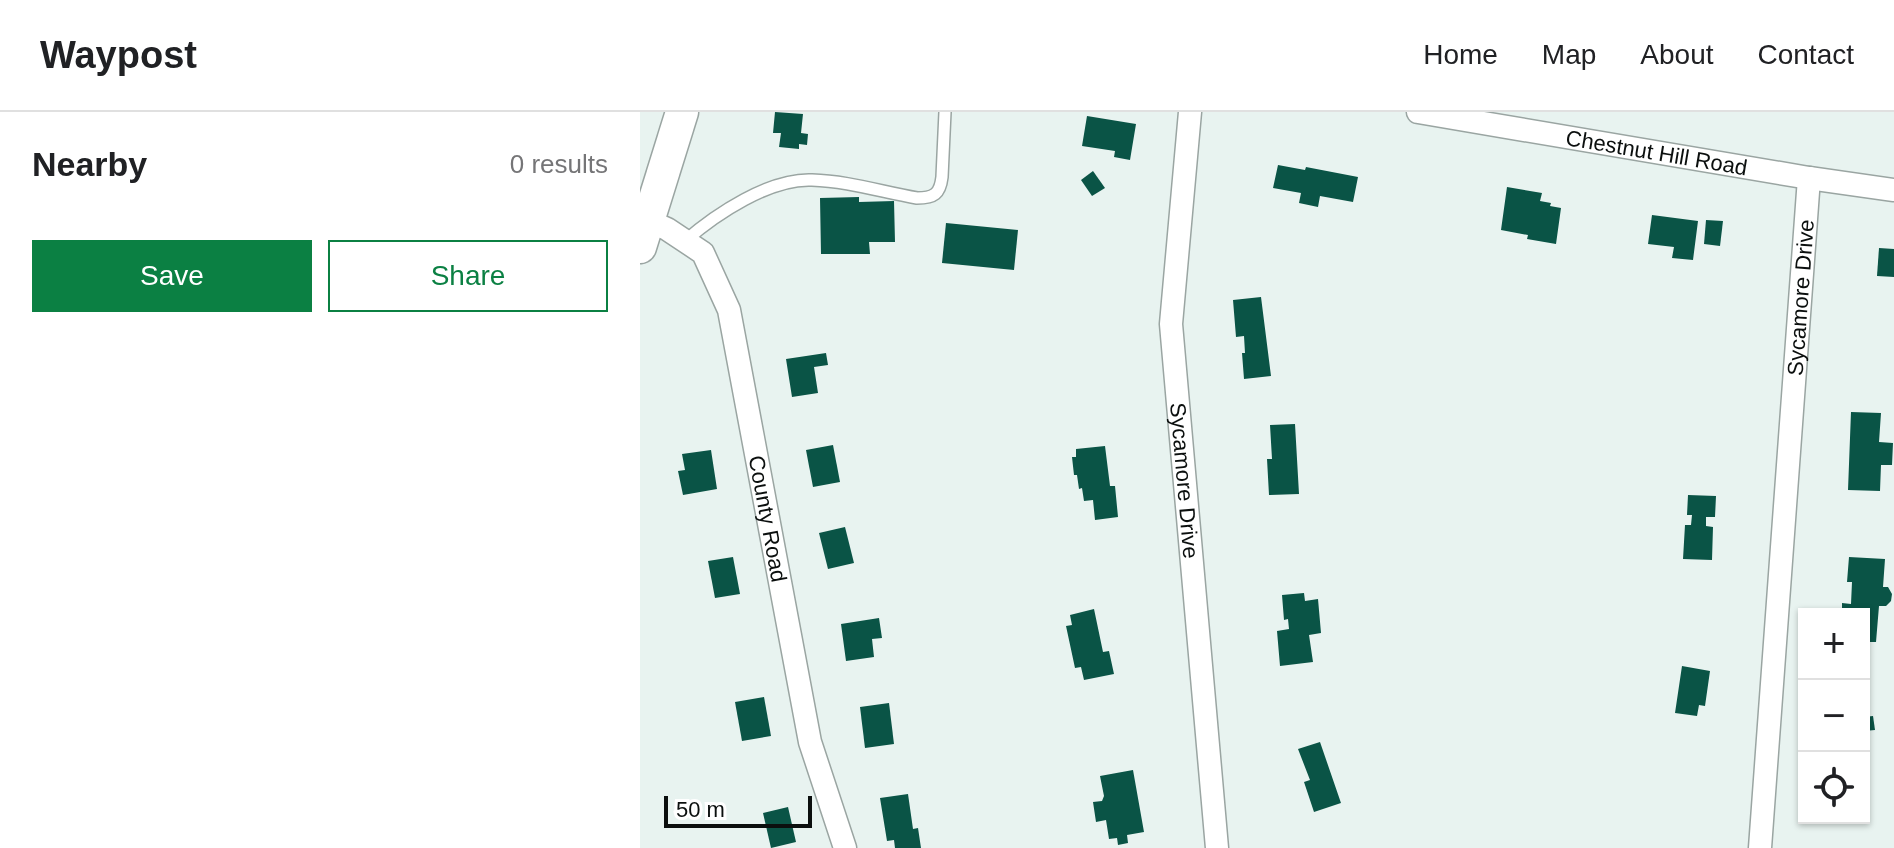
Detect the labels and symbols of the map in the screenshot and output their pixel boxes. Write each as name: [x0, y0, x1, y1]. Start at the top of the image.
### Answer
street label: Chestnut Hill Road: [1564, 125, 1749, 180]
street label: Sycamore Drive: [1782, 218, 1818, 376]
street label: Sycamore Drive: [1165, 401, 1204, 560]
street label: County Road: [744, 453, 792, 584]
scale bar: [664, 792, 812, 828]

